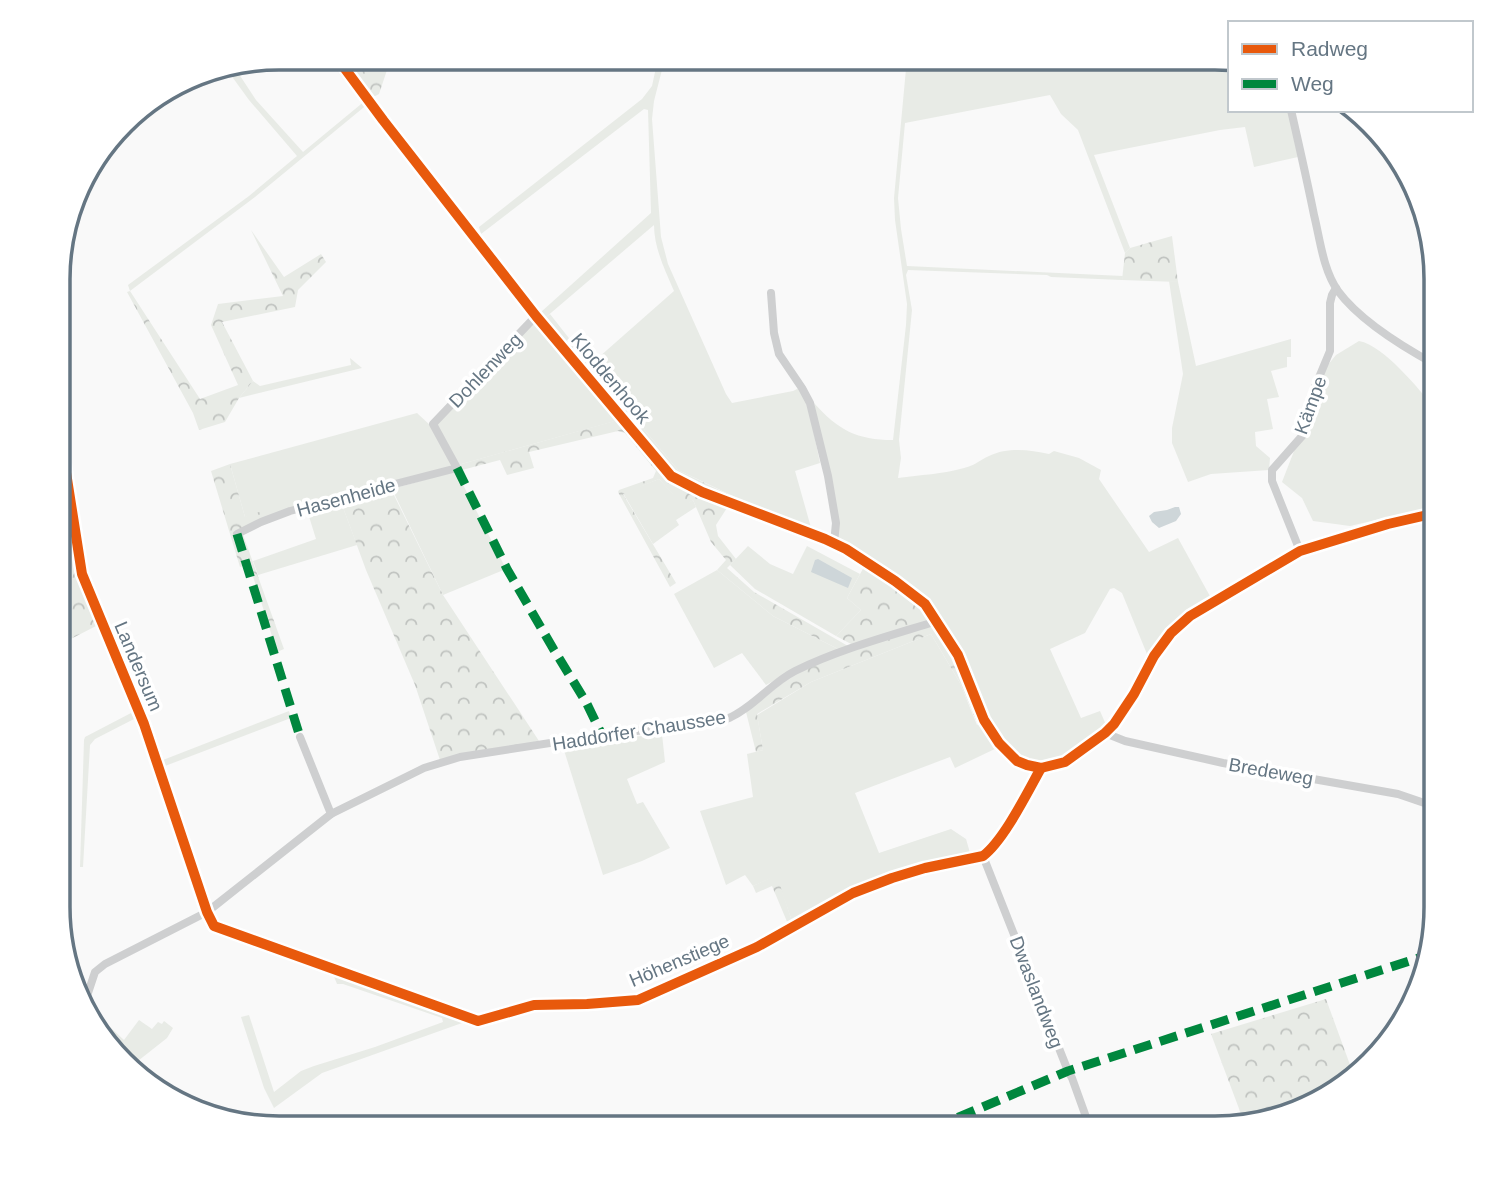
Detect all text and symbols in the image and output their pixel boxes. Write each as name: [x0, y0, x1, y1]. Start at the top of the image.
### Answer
legend: [1228, 21, 1473, 112]
text: Radweg: [1291, 37, 1368, 60]
text: Weg: [1291, 72, 1334, 95]
street label: Dohlenweg: [445, 329, 526, 412]
street label: Kloddenhook: [567, 329, 655, 428]
street label: Kämpe: [1290, 373, 1331, 437]
street label: Hasenheide: [294, 474, 398, 521]
street label: Landersum: [110, 618, 167, 714]
street label: Haddorfer Chaussee: [551, 706, 727, 755]
street label: Bredeweg: [1227, 754, 1315, 789]
street label: Höhenstiege: [626, 930, 732, 991]
street label: Dwaslandweg: [1006, 933, 1068, 1051]

